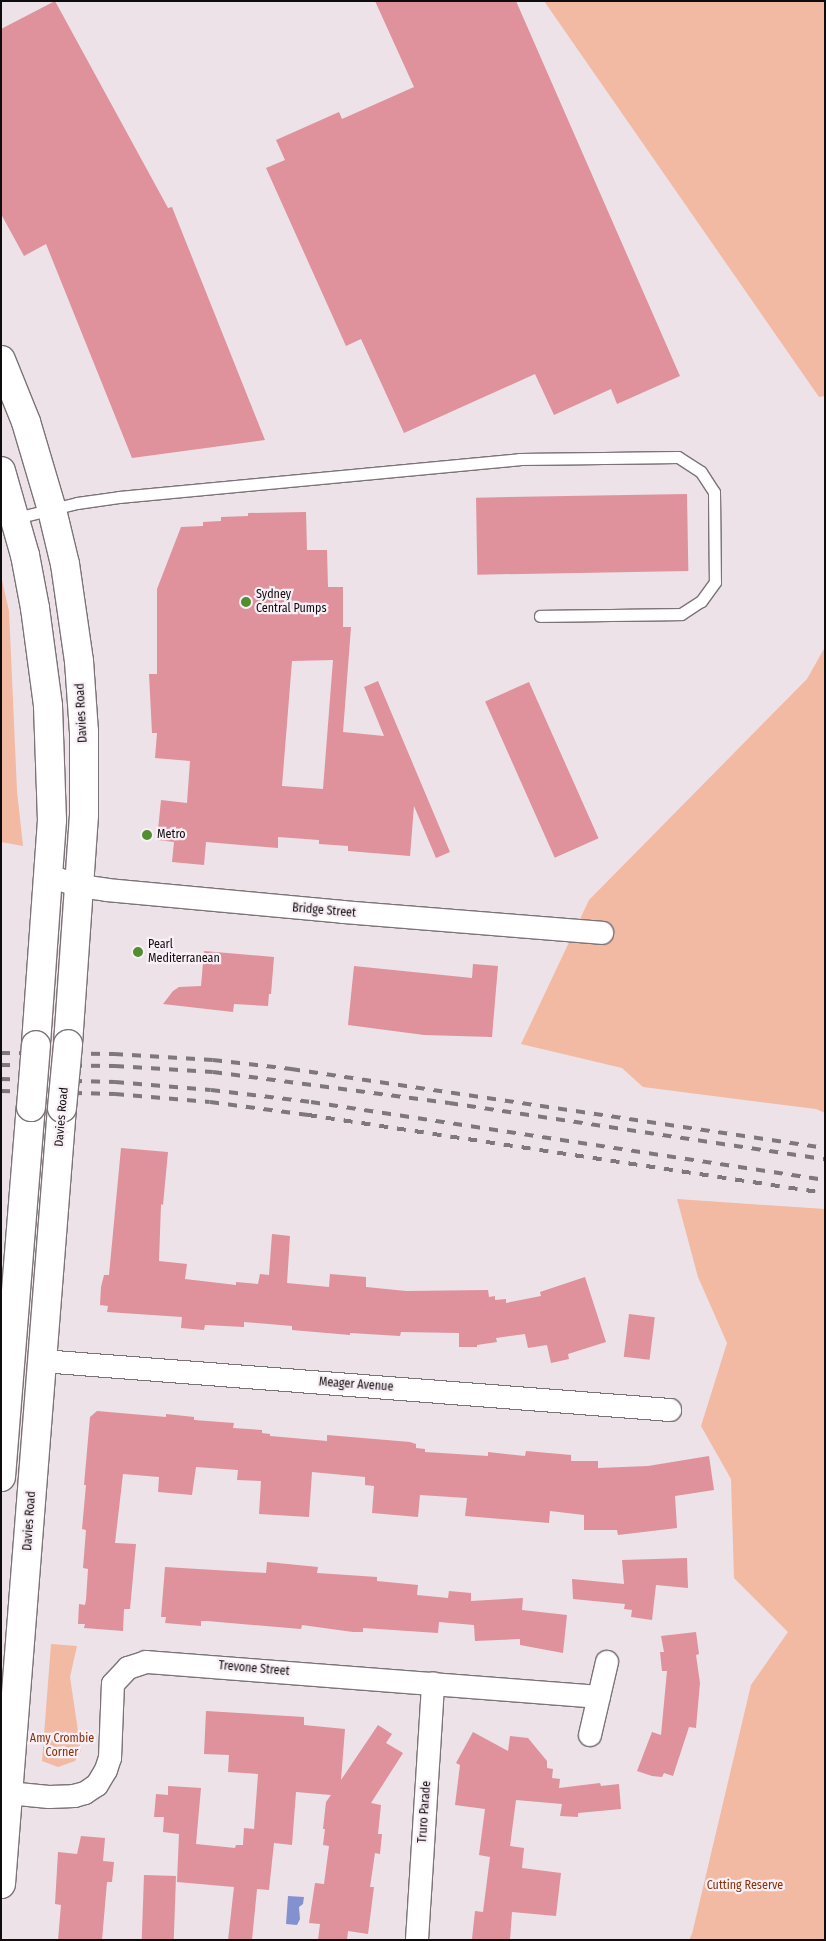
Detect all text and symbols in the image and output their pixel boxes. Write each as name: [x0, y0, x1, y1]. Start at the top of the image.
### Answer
place label: Sydney Central Pumps: [256, 588, 327, 616]
marker: Sydney Central Pumps: [240, 596, 252, 608]
street label: Davies Road: [73, 683, 91, 743]
place label: Metro: [157, 828, 186, 842]
marker: Metro: [141, 829, 153, 841]
street label: Bridge Street: [292, 901, 356, 921]
place label: Pearl Mediterranean: [148, 938, 220, 966]
marker: Pearl Mediterranean: [132, 946, 144, 958]
street label: Davies Road: [52, 1087, 72, 1147]
street label: Meager Avenue: [318, 1375, 394, 1395]
street label: Davies Road: [21, 1491, 39, 1551]
street label: Trevone Street: [218, 1659, 290, 1679]
park label: Amy Crombie Corner: [30, 1732, 94, 1760]
street label: Truro Parade: [416, 1780, 434, 1844]
park label: Cutting Reserve: [707, 1879, 783, 1893]

